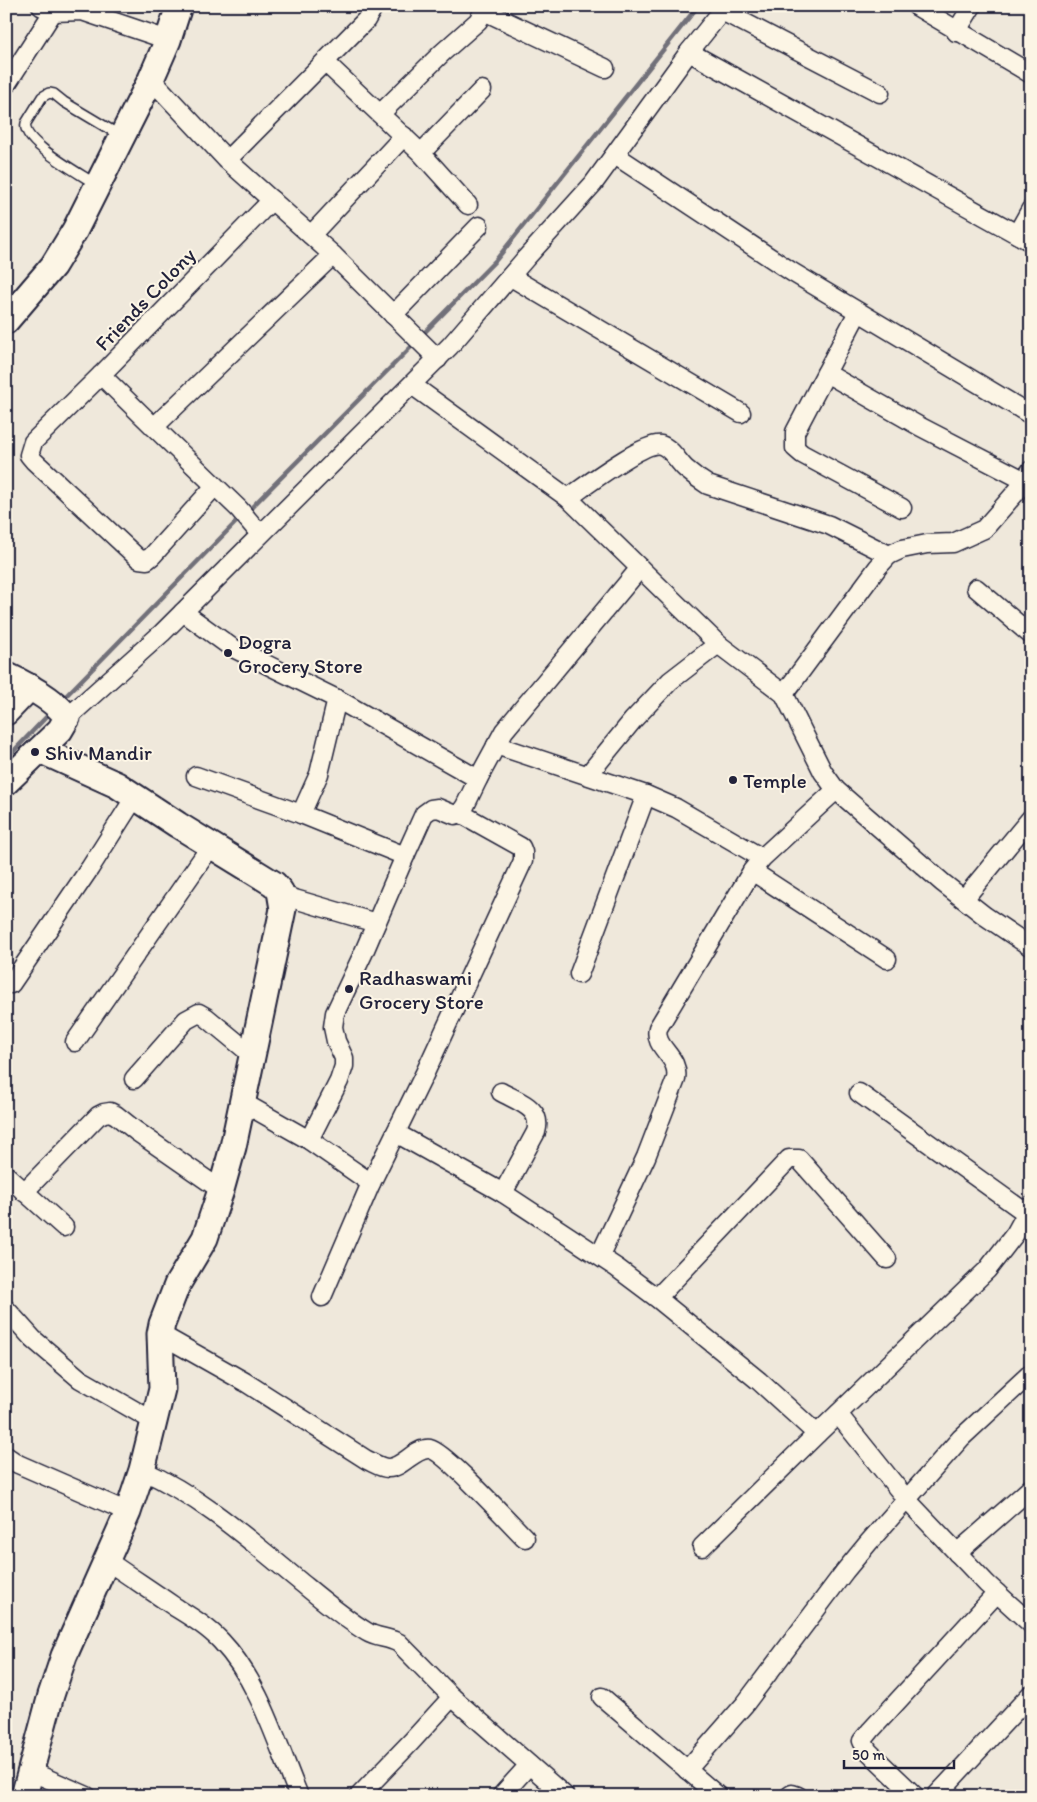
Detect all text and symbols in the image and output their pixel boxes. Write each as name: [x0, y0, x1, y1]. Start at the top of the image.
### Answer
street label: Friends Colony: [90, 242, 200, 356]
place label: Dogra Grocery Store: [238, 629, 363, 678]
marker: Dogra Grocery Store: [222, 647, 234, 659]
place label: Shiv Mandir: [45, 740, 152, 765]
marker: Shiv Mandir: [29, 746, 41, 758]
place label: Temple: [743, 768, 807, 793]
marker: Temple: [727, 774, 739, 786]
place label: Radhaswami Grocery Store: [359, 965, 484, 1014]
marker: Radhaswami Grocery Store: [343, 983, 355, 995]
scale bar: [844, 1737, 954, 1769]
text: 50 m: [852, 1746, 885, 1764]

